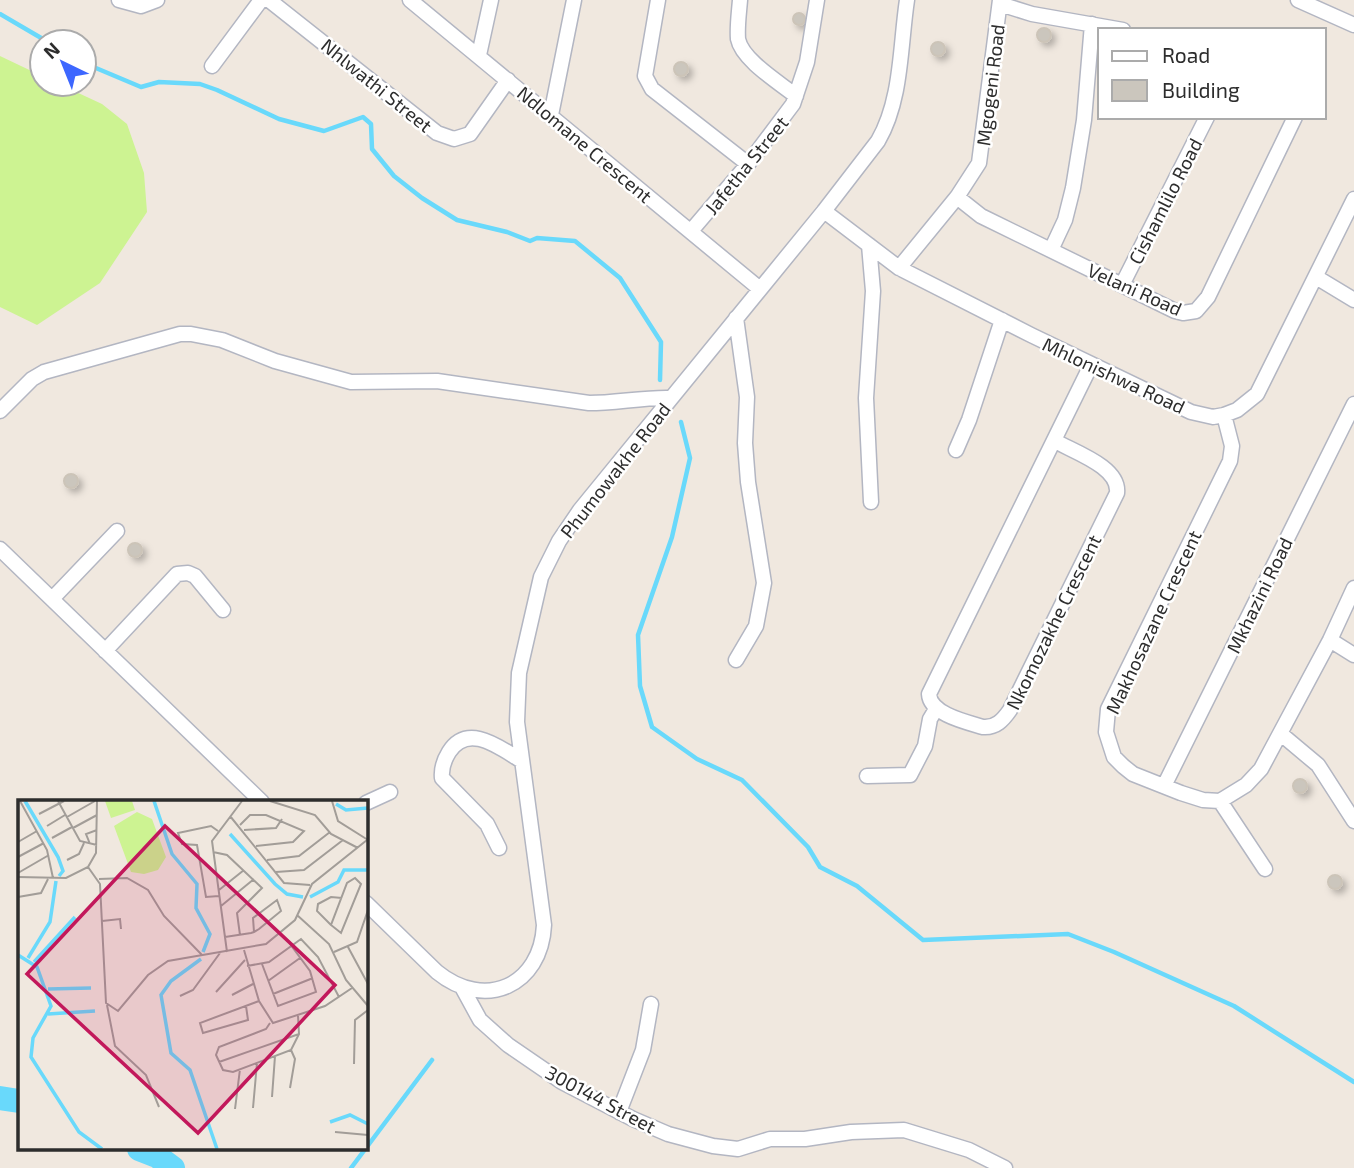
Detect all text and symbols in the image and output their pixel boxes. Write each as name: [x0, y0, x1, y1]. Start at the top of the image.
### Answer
street label: Mgogeni Road: [971, 23, 1009, 147]
north arrow: [28, 28, 98, 98]
legend: [1098, 28, 1326, 119]
street label: Nhlwathi Street: [317, 33, 437, 137]
text: N: [38, 37, 64, 63]
text: Road: [1162, 42, 1210, 67]
text: Building: [1162, 77, 1240, 102]
street label: Ndlomane Crescent: [513, 81, 657, 207]
street label: Jafetha Street: [699, 111, 793, 219]
street label: Cishamlilo Road: [1123, 134, 1207, 268]
street label: Velani Road: [1084, 258, 1186, 320]
street label: Mhlonishwa Road: [1039, 332, 1189, 418]
street label: Phumowakhe Road: [555, 398, 675, 542]
street label: Makhosazane Crescent: [1100, 527, 1206, 717]
street label: Nkomozakhe Crescent: [1001, 531, 1105, 713]
street label: Mkhazini Road: [1221, 533, 1297, 657]
inset map: [18, 800, 368, 1150]
street label: 300144 Street: [542, 1060, 660, 1138]

